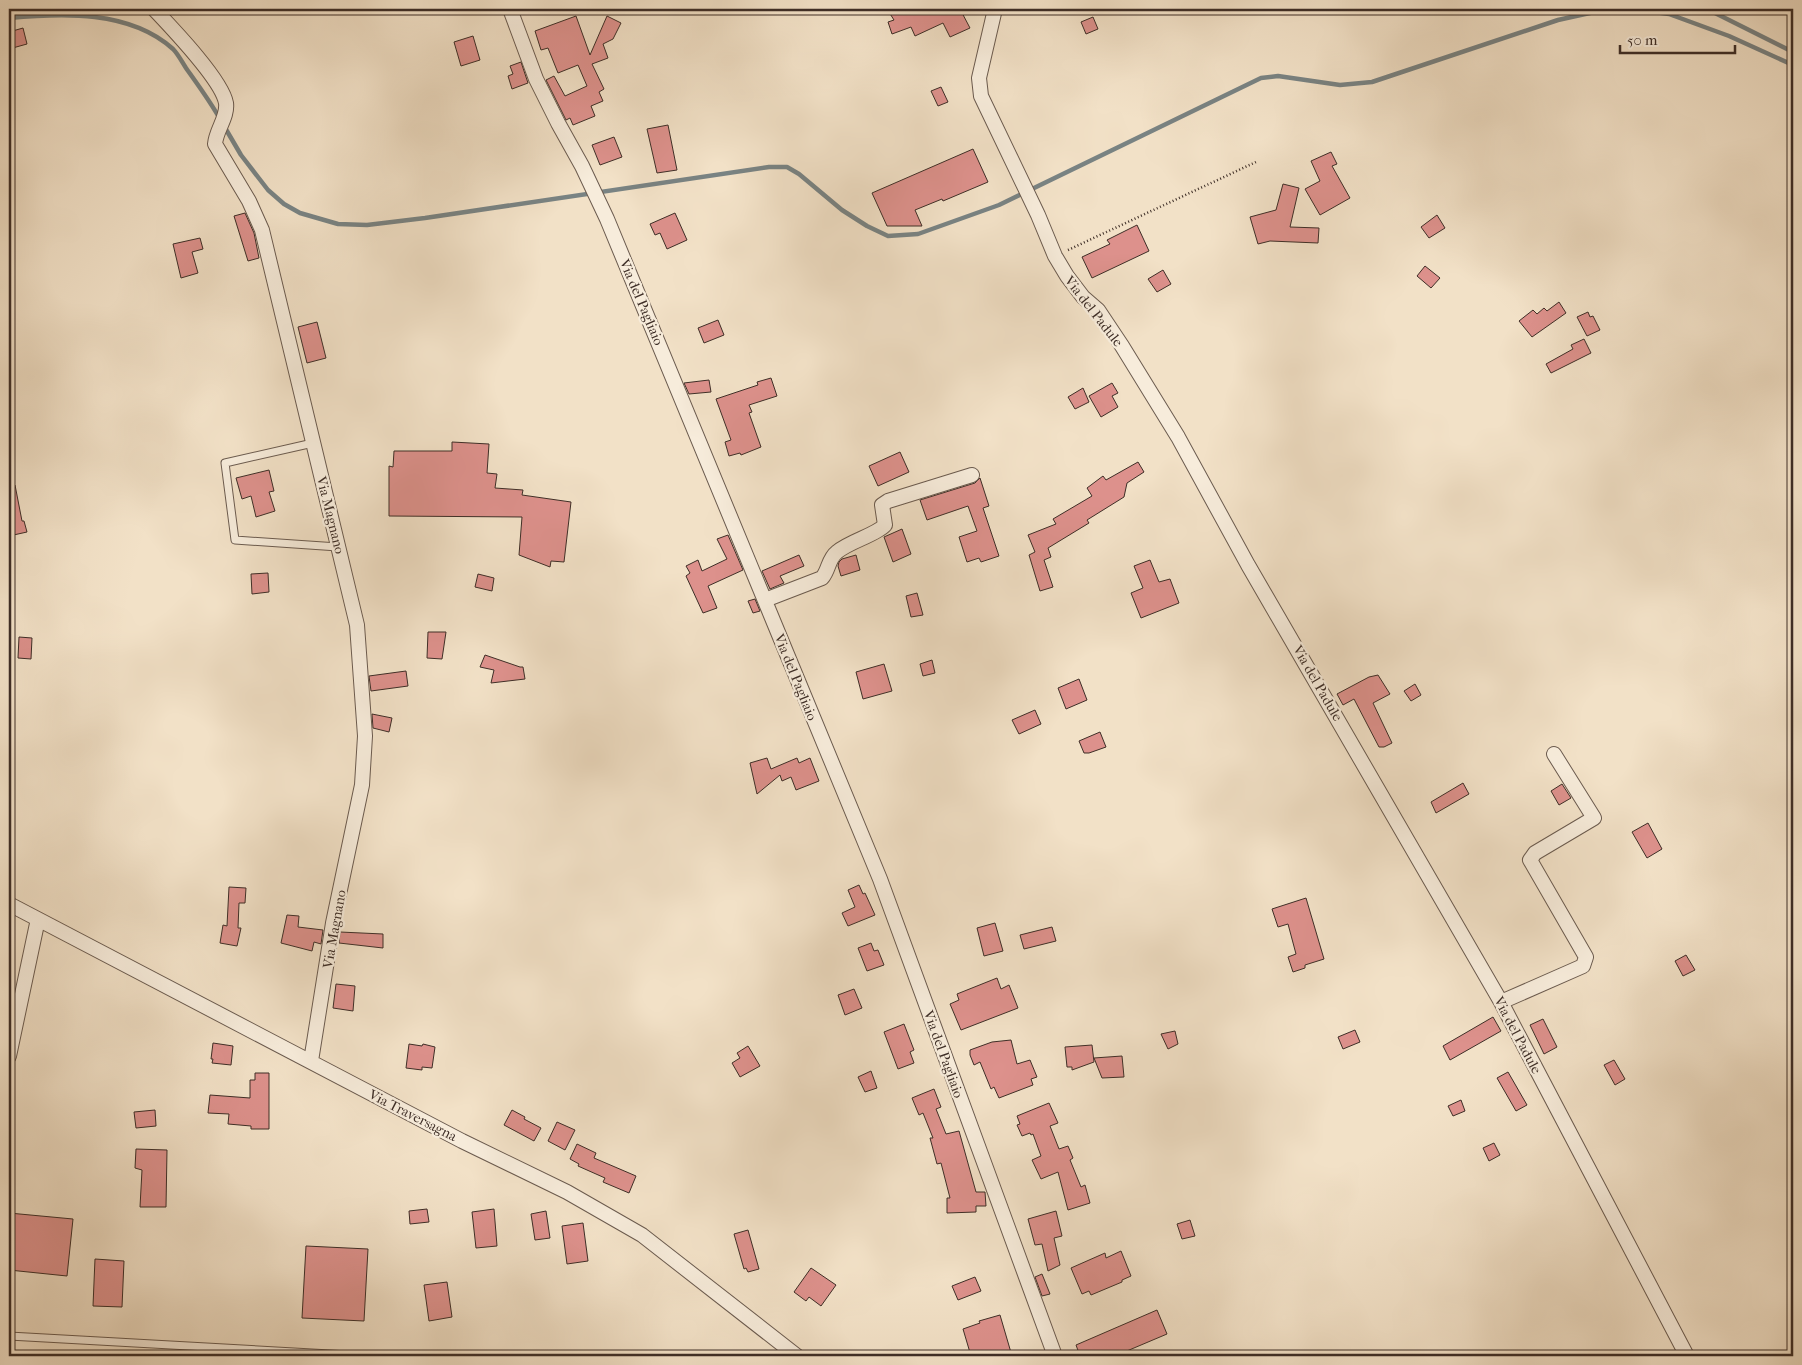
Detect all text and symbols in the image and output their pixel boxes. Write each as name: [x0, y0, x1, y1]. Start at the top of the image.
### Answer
scale bar: [1620, 22, 1734, 54]
text: 50 m: [1627, 31, 1658, 49]
street label: Via del Pagliaio: [615, 256, 667, 348]
street label: Via del Padule: [1060, 272, 1127, 350]
street label: Via Magnano: [312, 474, 348, 556]
street label: Via del Pagliaio: [770, 630, 821, 723]
street label: Via del Padule: [1288, 641, 1346, 724]
street label: Via Magnano: [319, 889, 350, 971]
street label: Via del Padule: [1490, 993, 1545, 1077]
street label: Via del Pagliaio: [919, 1007, 967, 1100]
street label: Via Traversagna: [365, 1085, 460, 1145]

